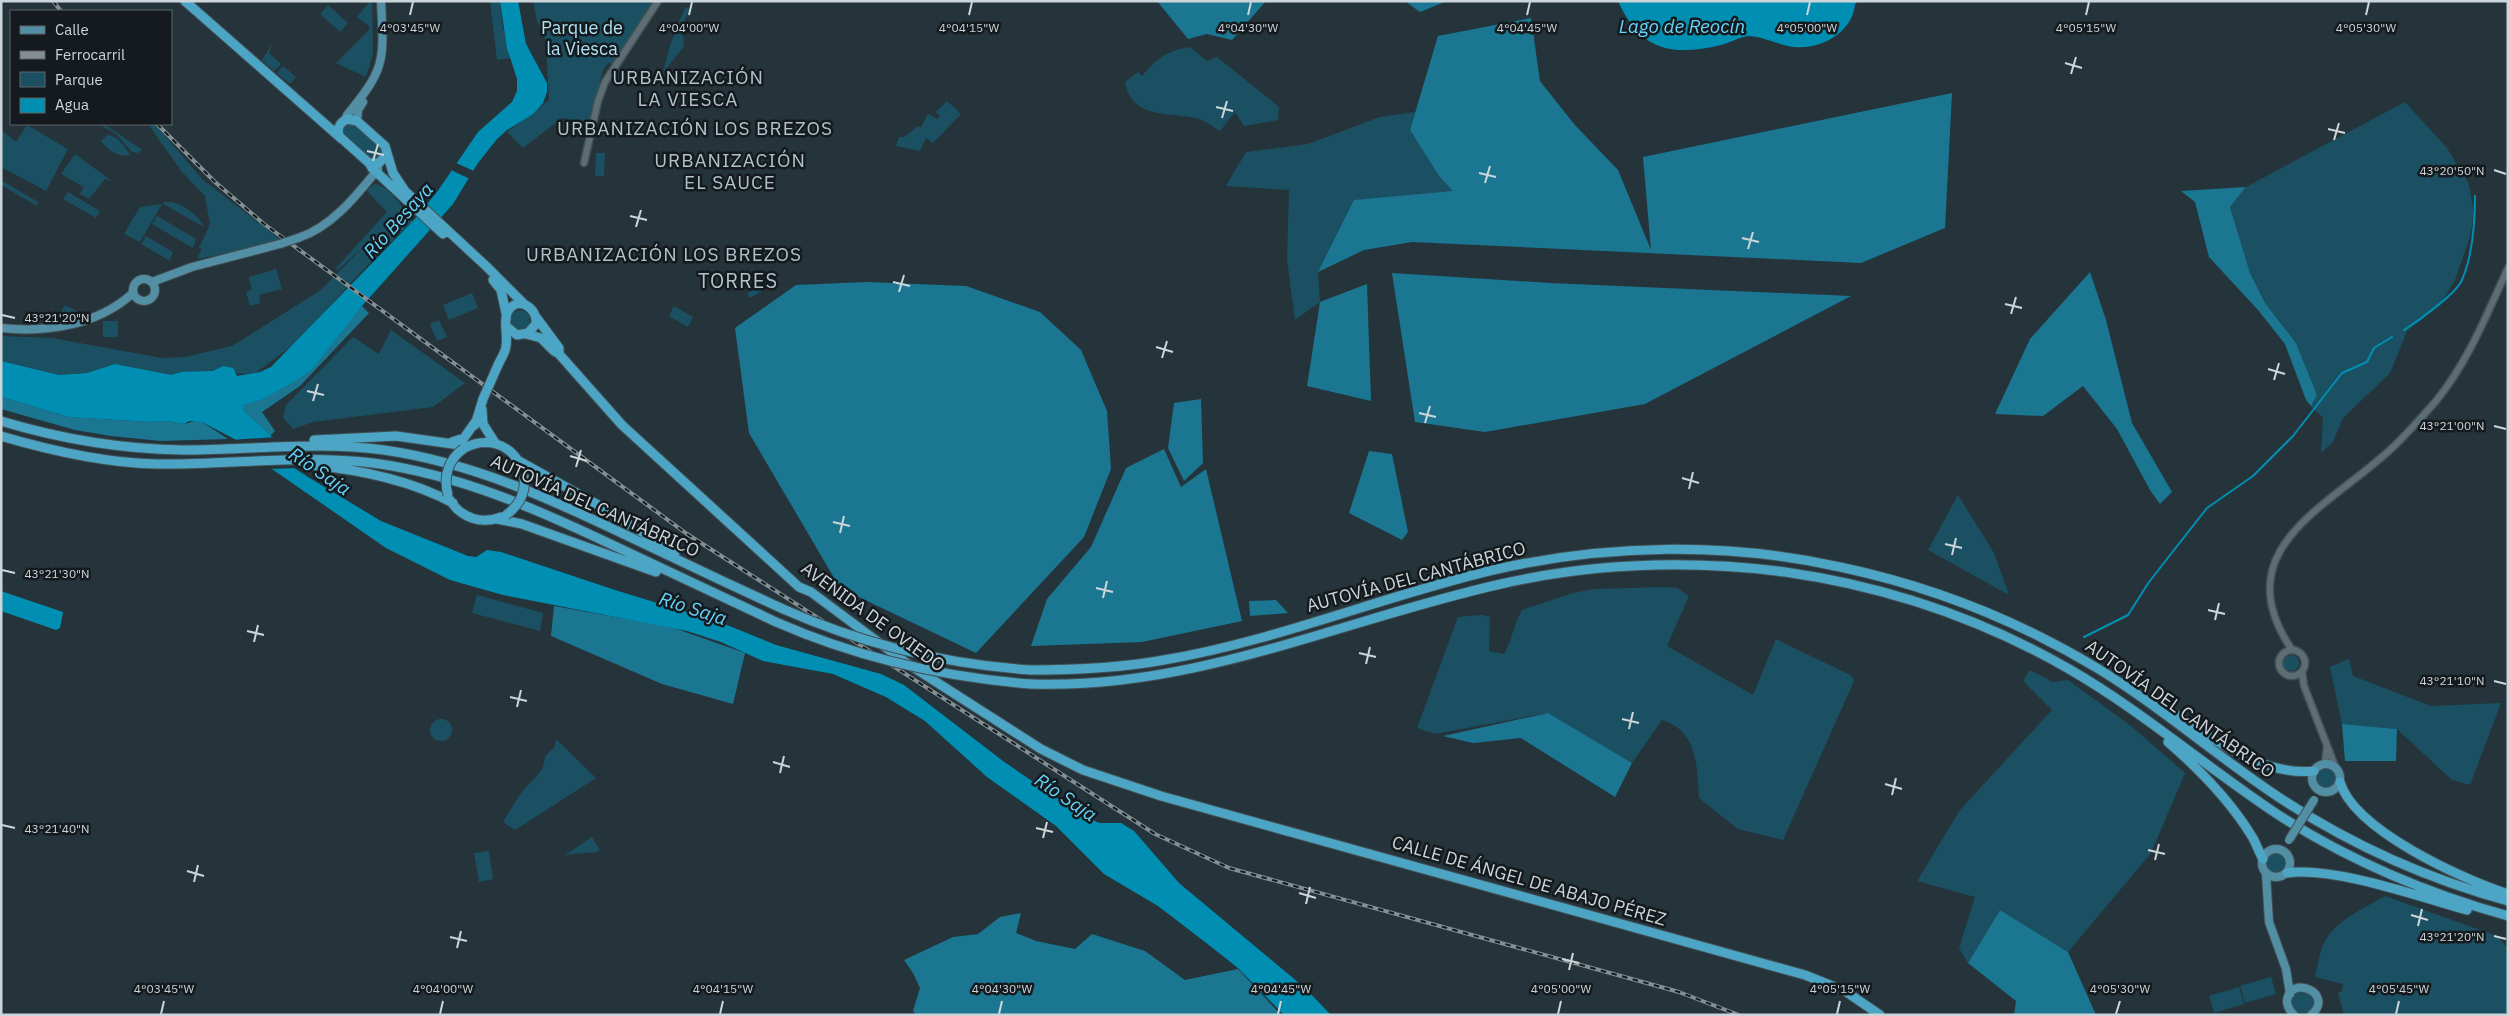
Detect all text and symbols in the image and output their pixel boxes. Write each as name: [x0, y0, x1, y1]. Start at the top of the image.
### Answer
legend: [10, 10, 172, 125]
water label: Lago de Reocín: [1619, 14, 1745, 38]
park label: Parque de la Viesca: [541, 16, 623, 60]
text: Calle: [55, 20, 89, 39]
text: 4°03'45"W: [380, 20, 441, 35]
text: 4°04'00"W: [659, 20, 720, 35]
text: 4°04'15"W: [939, 20, 1000, 35]
text: 4°04'30"W: [1218, 20, 1279, 35]
text: 4°04'45"W: [1497, 20, 1558, 35]
text: 4°05'00"W: [1777, 20, 1838, 35]
text: 4°05'15"W: [2056, 20, 2117, 35]
text: 4°05'30"W: [2336, 20, 2397, 35]
text: Ferrocarril: [55, 45, 125, 64]
district label: URBANIZACIÓN LA VIESCA: [612, 65, 764, 111]
text: Parque: [55, 70, 103, 89]
text: Agua: [55, 95, 89, 114]
district label: URBANIZACIÓN LOS BREZOS: [557, 116, 833, 140]
district label: URBANIZACIÓN EL SAUCE: [654, 148, 806, 194]
text: 43°20'50"N: [2419, 163, 2485, 178]
water label: Río Besaya: [358, 177, 438, 263]
district label: URBANIZACIÓN LOS BREZOS: [526, 242, 802, 266]
district label: TORRES: [698, 267, 778, 294]
text: 43°21'20"N: [24, 310, 90, 325]
text: 43°21'00"N: [2419, 418, 2485, 433]
water label: Río Saja: [284, 442, 356, 500]
street label: AUTOVÍA DEL CANTÁBRICO: [487, 449, 703, 562]
street label: AUTOVÍA DEL CANTÁBRICO: [1304, 536, 1528, 617]
street label: AVENIDA DE OVIEDO: [797, 557, 950, 677]
text: 43°21'30"N: [24, 566, 90, 581]
water label: Río Saja: [656, 586, 730, 630]
street label: AUTOVÍA DEL CANTÁBRICO: [2081, 634, 2279, 783]
text: 43°21'10"N: [2419, 673, 2485, 688]
water label: Río Saja: [1030, 768, 1102, 826]
text: 43°21'40"N: [24, 821, 90, 836]
street label: CALLE DE ÁNGEL DE ABAJO PÉREZ: [1389, 830, 1669, 931]
text: 43°21'20"N: [2419, 929, 2485, 944]
text: 4°03'45"W: [134, 981, 195, 996]
text: 4°04'00"W: [413, 981, 474, 996]
text: 4°04'15"W: [693, 981, 754, 996]
text: 4°04'30"W: [972, 981, 1033, 996]
text: 4°04'45"W: [1251, 981, 1312, 996]
text: 4°05'00"W: [1531, 981, 1592, 996]
text: 4°05'15"W: [1810, 981, 1871, 996]
text: 4°05'30"W: [2090, 981, 2151, 996]
text: 4°05'45"W: [2369, 981, 2430, 996]

